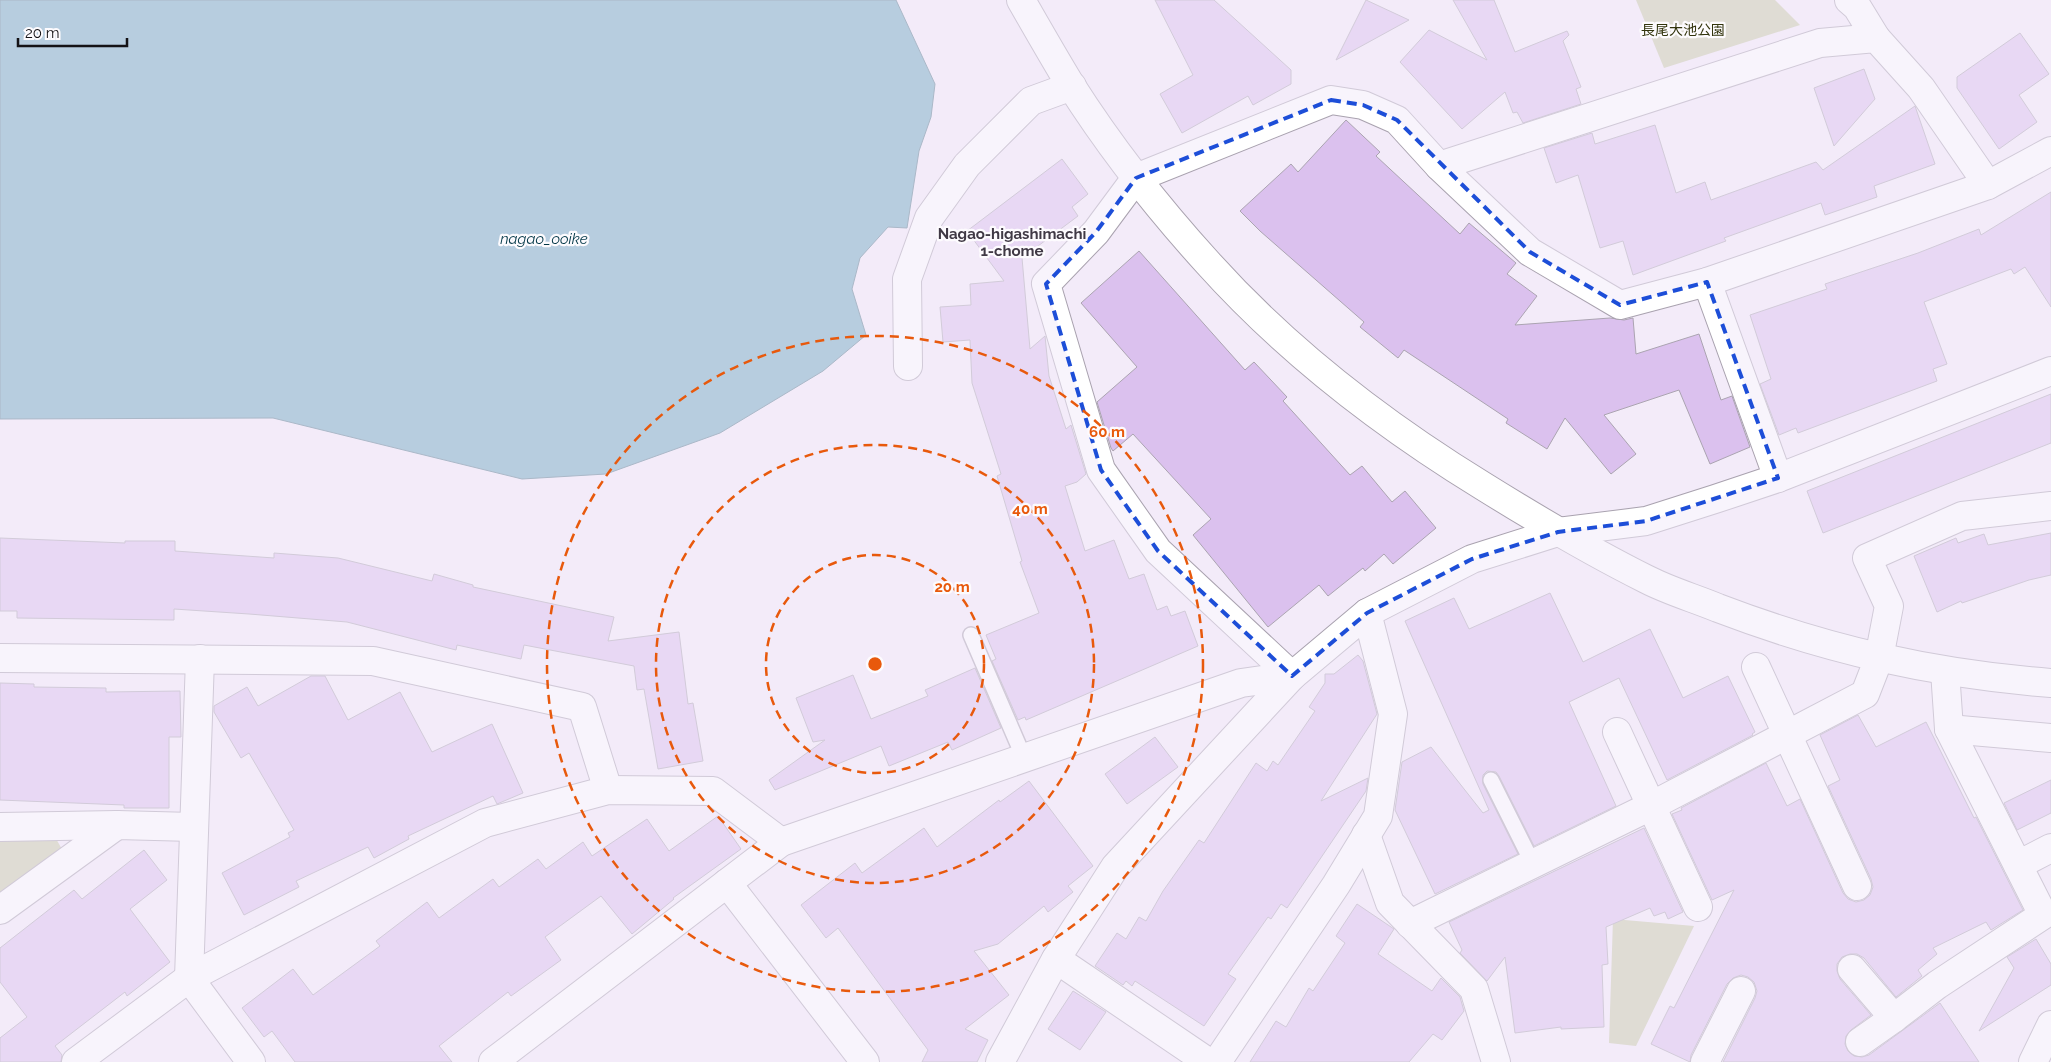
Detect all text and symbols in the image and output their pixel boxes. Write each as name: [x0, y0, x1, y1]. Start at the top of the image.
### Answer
scale bar: [18, 15, 126, 47]
park label: 長尾大池公園: [1641, 22, 1725, 38]
text: 20 m: [25, 24, 60, 42]
district label: Nagao-higashimachi 1-chome: [938, 225, 1086, 260]
water label: nagao_ooike: [500, 230, 588, 248]
text: 60 m: [1089, 423, 1125, 441]
text: 40 m: [1012, 500, 1048, 518]
text: 20 m: [934, 578, 970, 596]
centre of rings: [866, 655, 884, 673]

